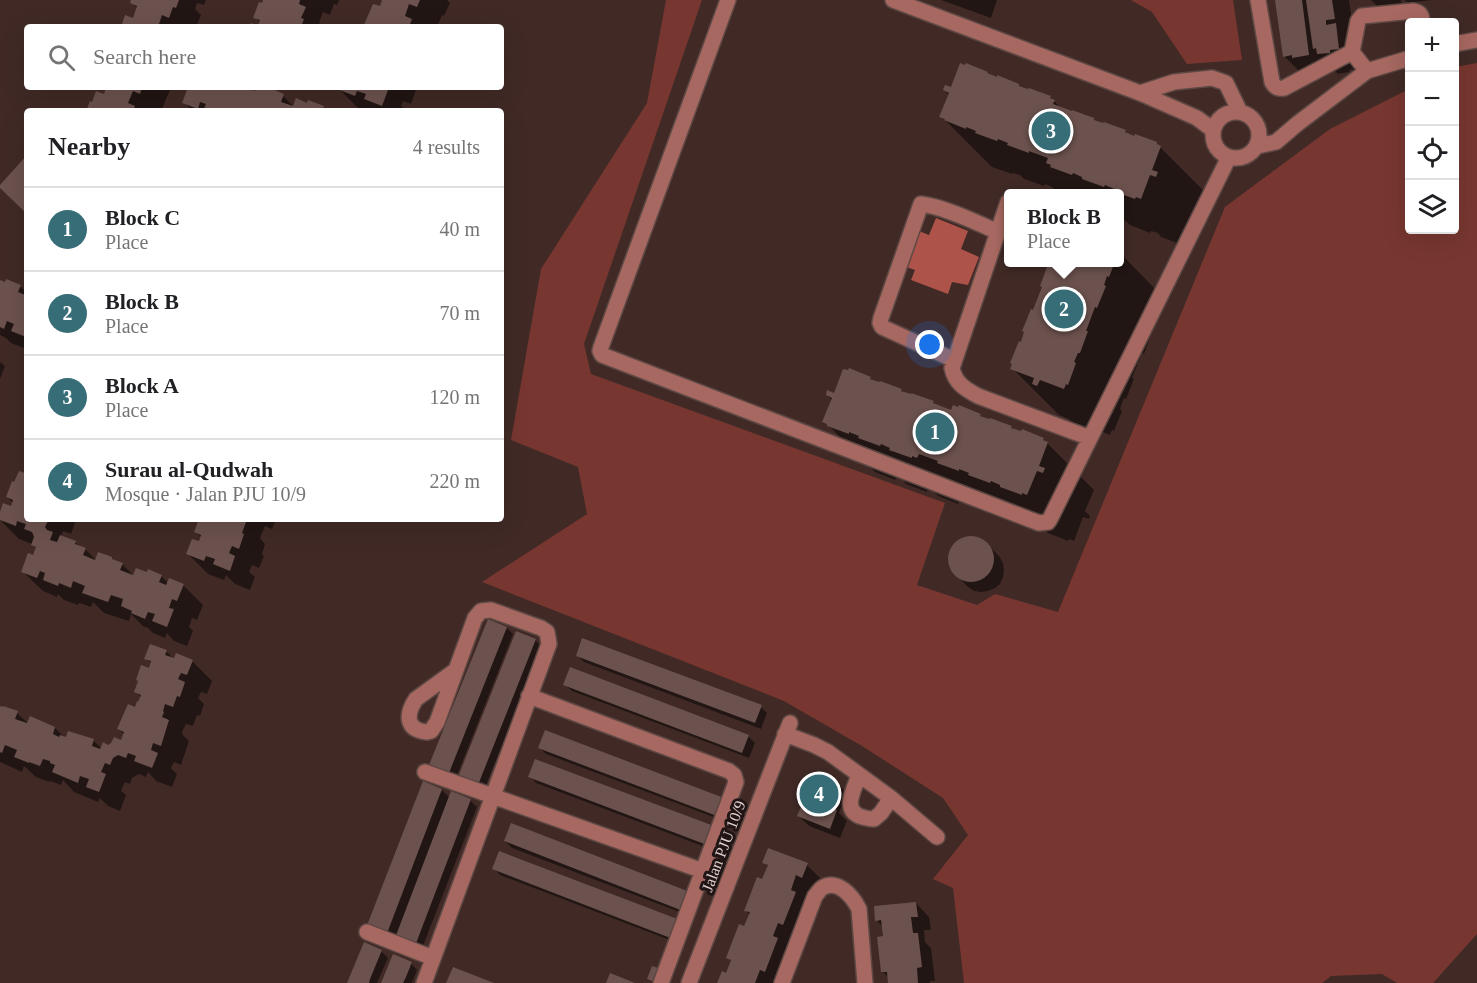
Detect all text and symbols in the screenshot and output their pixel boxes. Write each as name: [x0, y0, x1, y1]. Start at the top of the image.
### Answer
map controls: [1405, 18, 1459, 234]
button: +: [1405, 18, 1459, 72]
search box: [24, 24, 504, 90]
icon: search: [45, 41, 78, 74]
text: Search here: [93, 44, 196, 69]
button: −: [1405, 72, 1459, 126]
pin: 3: [1032, 108, 1070, 154]
button: locate: [1405, 126, 1459, 180]
text: Nearby: [48, 132, 130, 161]
text: 4 results: [413, 136, 480, 158]
button: layers: [1405, 180, 1459, 234]
popup: [1004, 189, 1124, 267]
text: Block B: [1027, 204, 1101, 229]
text: Block C: [105, 205, 180, 230]
text: 1: [63, 218, 73, 240]
text: 40 m: [439, 218, 480, 240]
text: Place: [1027, 230, 1070, 252]
text: Place: [105, 231, 148, 253]
pin: 2: [1044, 286, 1084, 332]
text: Block B: [105, 289, 179, 314]
text: 2: [63, 302, 73, 324]
text: 70 m: [439, 302, 480, 324]
text: Place: [105, 315, 148, 337]
your location: [915, 330, 944, 359]
text: Block A: [105, 373, 179, 398]
text: 3: [63, 386, 73, 408]
text: 120 m: [429, 386, 480, 408]
text: Place: [105, 399, 148, 421]
pin: 1: [916, 410, 954, 454]
text: Surau al-Qudwah: [105, 457, 273, 482]
text: 4: [63, 470, 73, 492]
text: 220 m: [429, 470, 480, 492]
text: Mosque · Jalan PJU 10/9: [105, 483, 306, 505]
pin: 4: [800, 772, 838, 816]
street label: Jalan PJU 10/9: [698, 798, 749, 894]

